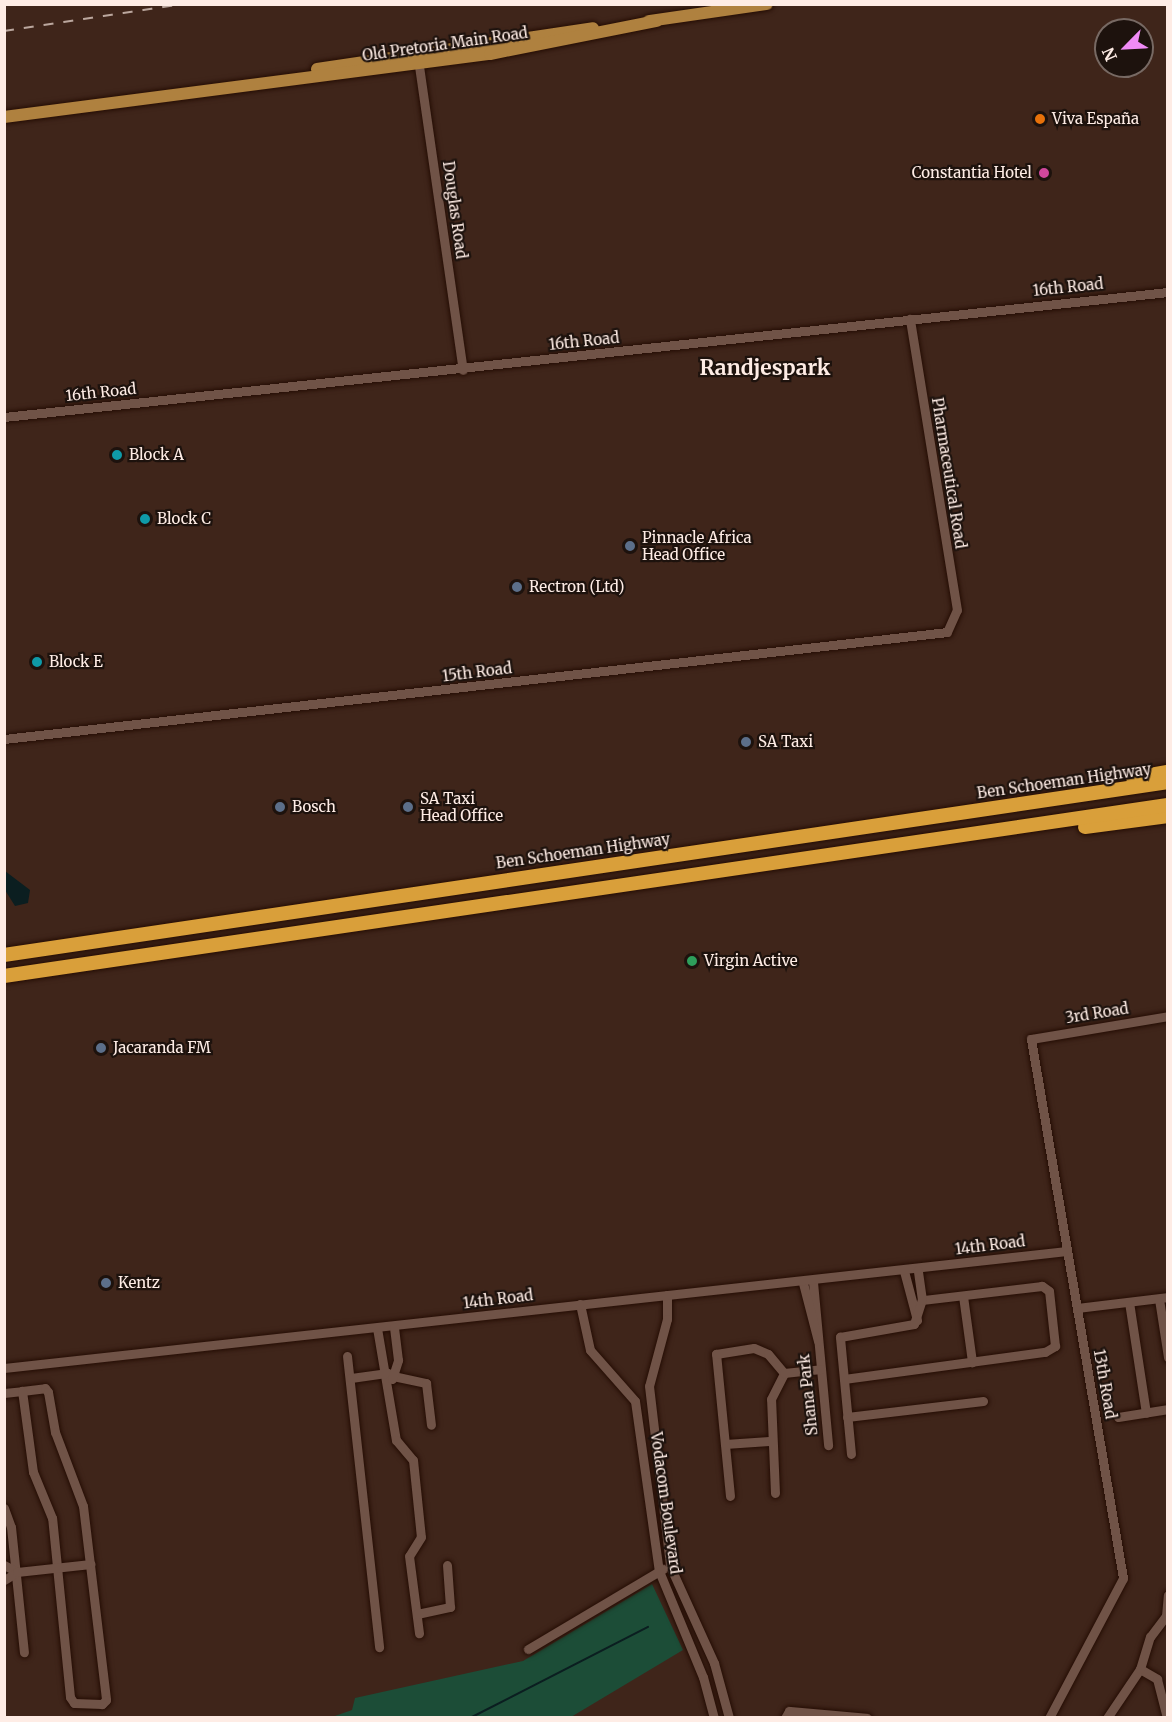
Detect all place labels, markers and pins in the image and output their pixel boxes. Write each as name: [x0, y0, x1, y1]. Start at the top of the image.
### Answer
place label: Viva España: [1052, 110, 1139, 128]
marker: Viva España: [1033, 112, 1047, 126]
place label: Constantia Hotel: [912, 164, 1032, 182]
marker: Constantia Hotel: [1037, 166, 1051, 180]
place label: Block A: [129, 446, 184, 464]
marker: Block A: [110, 448, 124, 462]
place label: Block C: [157, 510, 211, 528]
marker: Block C: [138, 512, 152, 526]
place label: Pinnacle Africa Head Office: [642, 528, 752, 563]
marker: Pinnacle Africa Head Office: [623, 539, 637, 553]
place label: Rectron (Ltd): [529, 578, 625, 596]
marker: Rectron (Ltd): [510, 580, 524, 594]
place label: Block E: [49, 653, 103, 671]
marker: Block E: [30, 655, 44, 669]
place label: SA Taxi: [758, 733, 813, 751]
marker: SA Taxi: [739, 735, 753, 749]
place label: SA Taxi Head Office: [420, 789, 503, 824]
place label: Bosch: [292, 798, 336, 816]
marker: Bosch: [273, 800, 287, 814]
marker: SA Taxi Head Office: [401, 800, 415, 814]
place label: Virgin Active: [704, 952, 798, 970]
marker: Virgin Active: [685, 954, 699, 968]
place label: Jacaranda FM: [113, 1039, 211, 1057]
marker: Jacaranda FM: [94, 1041, 108, 1055]
place label: Kentz: [118, 1274, 160, 1292]
marker: Kentz: [99, 1276, 113, 1290]

